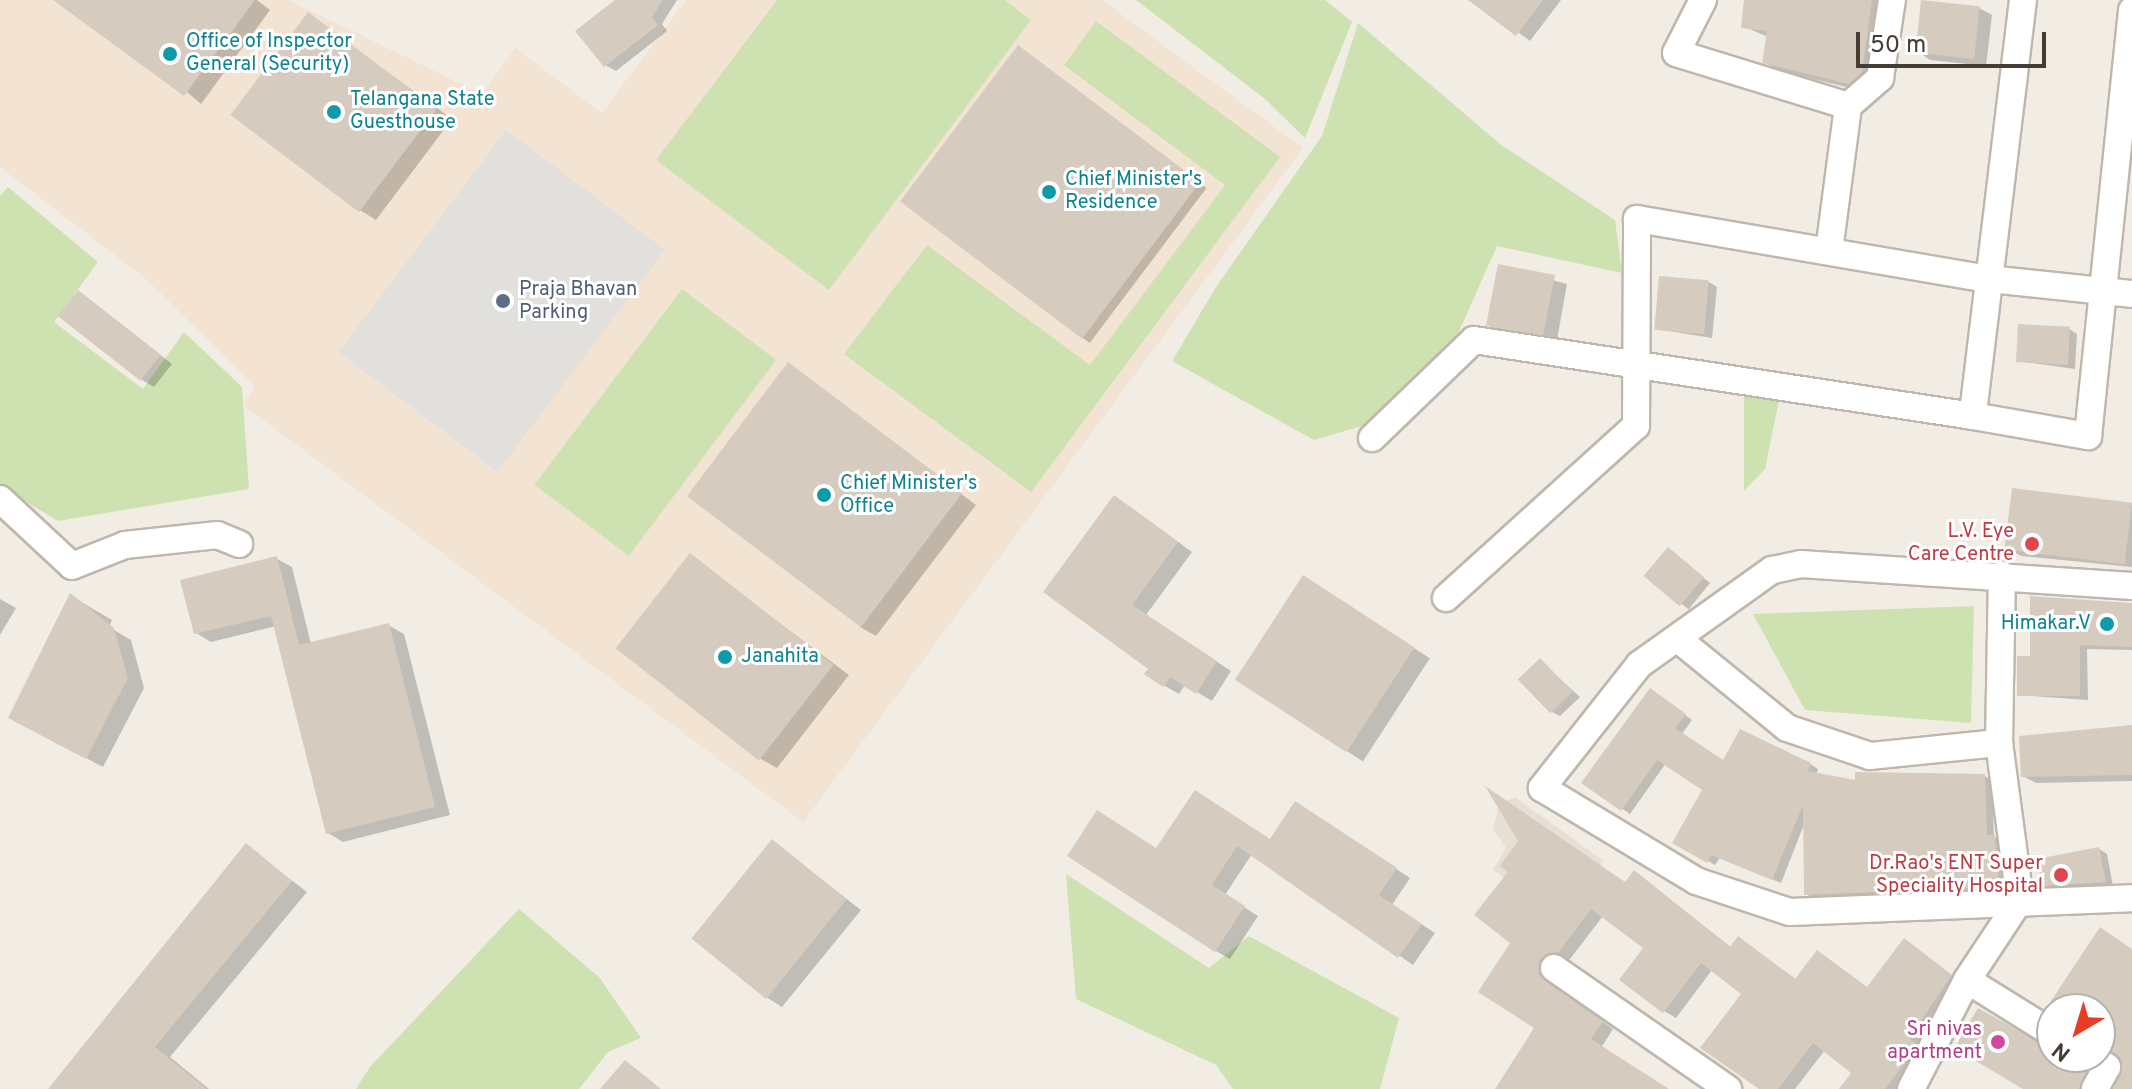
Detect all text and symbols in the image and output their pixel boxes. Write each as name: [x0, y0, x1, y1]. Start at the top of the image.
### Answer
scale bar: [1860, 16, 2050, 66]
place label: Office of Inspector General (Security): [186, 30, 352, 77]
text: 50 m: [1870, 31, 1926, 61]
marker: Office of Inspector General (Security): [161, 45, 179, 63]
place label: Telangana State Guesthouse: [350, 88, 494, 135]
marker: Telangana State Guesthouse: [325, 103, 343, 121]
place label: Chief Minister's Residence: [1065, 168, 1202, 215]
marker: Chief Minister's Residence: [1040, 183, 1058, 201]
place label: Praja Bhavan Parking: [519, 278, 637, 325]
marker: Praja Bhavan Parking: [494, 292, 512, 310]
place label: Chief Minister's Office: [840, 472, 977, 519]
marker: Chief Minister's Office: [815, 486, 833, 504]
place label: L.V. Eye Care Centre: [1908, 520, 2014, 567]
marker: L.V. Eye Care Centre: [2021, 533, 2043, 555]
place label: Himakar.V: [2001, 612, 2091, 636]
marker: Himakar.V: [2098, 615, 2116, 633]
place label: Janahita: [741, 645, 819, 669]
marker: Janahita: [716, 648, 734, 666]
place label: Dr.Rao's ENT Super Speciality Hospital: [1868, 852, 2043, 899]
marker: Dr.Rao's ENT Super Speciality Hospital: [2050, 864, 2072, 886]
north arrow: [2036, 993, 2116, 1073]
place label: Sri nivas apartment: [1887, 1018, 1982, 1065]
marker: Sri nivas apartment: [1989, 1033, 2007, 1051]
text: N: [2048, 1035, 2077, 1066]

